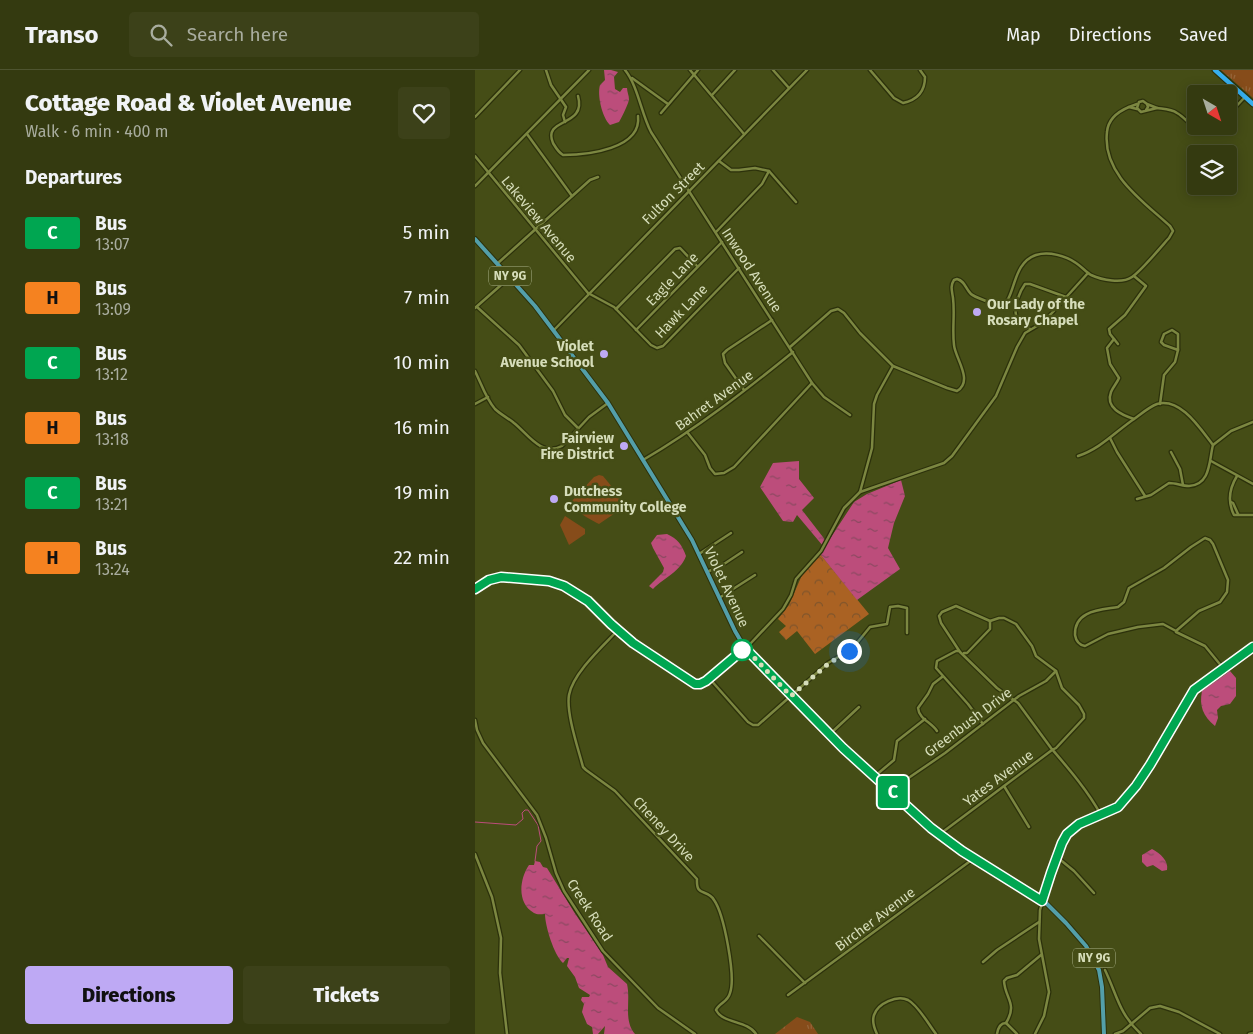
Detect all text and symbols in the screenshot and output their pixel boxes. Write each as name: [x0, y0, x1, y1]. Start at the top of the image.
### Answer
search box: [129, 12, 479, 57]
text: Transo: [25, 21, 99, 49]
icon: search: [147, 21, 175, 49]
text: Search here: [187, 23, 288, 46]
text: Map: [1006, 24, 1041, 46]
text: Directions: [1069, 24, 1151, 46]
text: Saved: [1179, 24, 1228, 46]
north arrow: [1187, 85, 1237, 135]
map controls: [1187, 85, 1237, 195]
button: heart: [398, 87, 450, 139]
text: Cottage Road & Violet Avenue: [25, 89, 352, 117]
text: Walk · 6 min · 400 m: [25, 122, 169, 141]
button: layers: [1187, 145, 1237, 195]
street label: Fulton Street: [639, 158, 709, 228]
text: Departures: [25, 166, 122, 189]
street label: Lakeview Avenue: [497, 173, 580, 266]
text: Bus: [95, 212, 127, 235]
text: 5 min: [403, 221, 450, 244]
text: C: [47, 222, 58, 244]
street label: Inwood Avenue: [718, 225, 785, 316]
text: 13:07: [95, 235, 129, 254]
street label: Eagle Lane: [643, 249, 702, 310]
road number: NY 9G: [489, 267, 531, 286]
text: Bus: [95, 277, 127, 300]
street label: Hawk Lane: [652, 281, 711, 342]
text: 7 min: [404, 286, 450, 309]
text: H: [47, 287, 59, 309]
place label: Our Lady of the Rosary Chapel: [987, 296, 1085, 329]
text: 13:09: [95, 300, 131, 319]
marker: Our Lady of the Rosary Chapel: [971, 306, 983, 318]
place label: Violet Avenue School: [500, 338, 595, 371]
text: Bus: [95, 342, 127, 365]
marker: Violet Avenue School: [598, 348, 610, 360]
text: 10 min: [393, 351, 450, 374]
text: C: [47, 352, 58, 374]
text: 13:12: [95, 365, 128, 384]
street label: Bahret Avenue: [672, 366, 757, 434]
text: Bus: [95, 407, 127, 430]
text: 16 min: [394, 416, 450, 439]
text: H: [47, 417, 59, 439]
text: 13:18: [95, 430, 129, 449]
place label: Fairview Fire District: [541, 430, 615, 463]
marker: Fairview Fire District: [618, 440, 630, 452]
text: Bus: [95, 472, 127, 495]
text: 19 min: [394, 481, 450, 504]
text: C: [47, 482, 58, 504]
place label: Dutchess Community College: [564, 483, 687, 516]
marker: Dutchess Community College: [548, 493, 560, 505]
text: 13:21: [95, 495, 128, 514]
text: Bus: [95, 537, 127, 560]
street label: Violet Avenue: [700, 544, 753, 630]
text: 22 min: [393, 546, 450, 569]
text: H: [47, 547, 59, 569]
text: 13:24: [95, 560, 130, 579]
unlabelled marker: [731, 639, 753, 661]
your location: [837, 639, 862, 664]
street label: Greenbush Drive: [921, 684, 1015, 761]
street label: Yates Avenue: [960, 747, 1037, 810]
line badge: C: [877, 776, 909, 808]
text: C: [888, 781, 898, 803]
street label: Cheney Drive: [629, 793, 698, 865]
street label: Creek Road: [563, 876, 616, 945]
street label: Bircher Avenue: [832, 884, 919, 955]
road number: NY 9G: [1073, 948, 1115, 968]
button: Directions: [25, 966, 233, 1024]
button: Tickets: [243, 966, 450, 1024]

